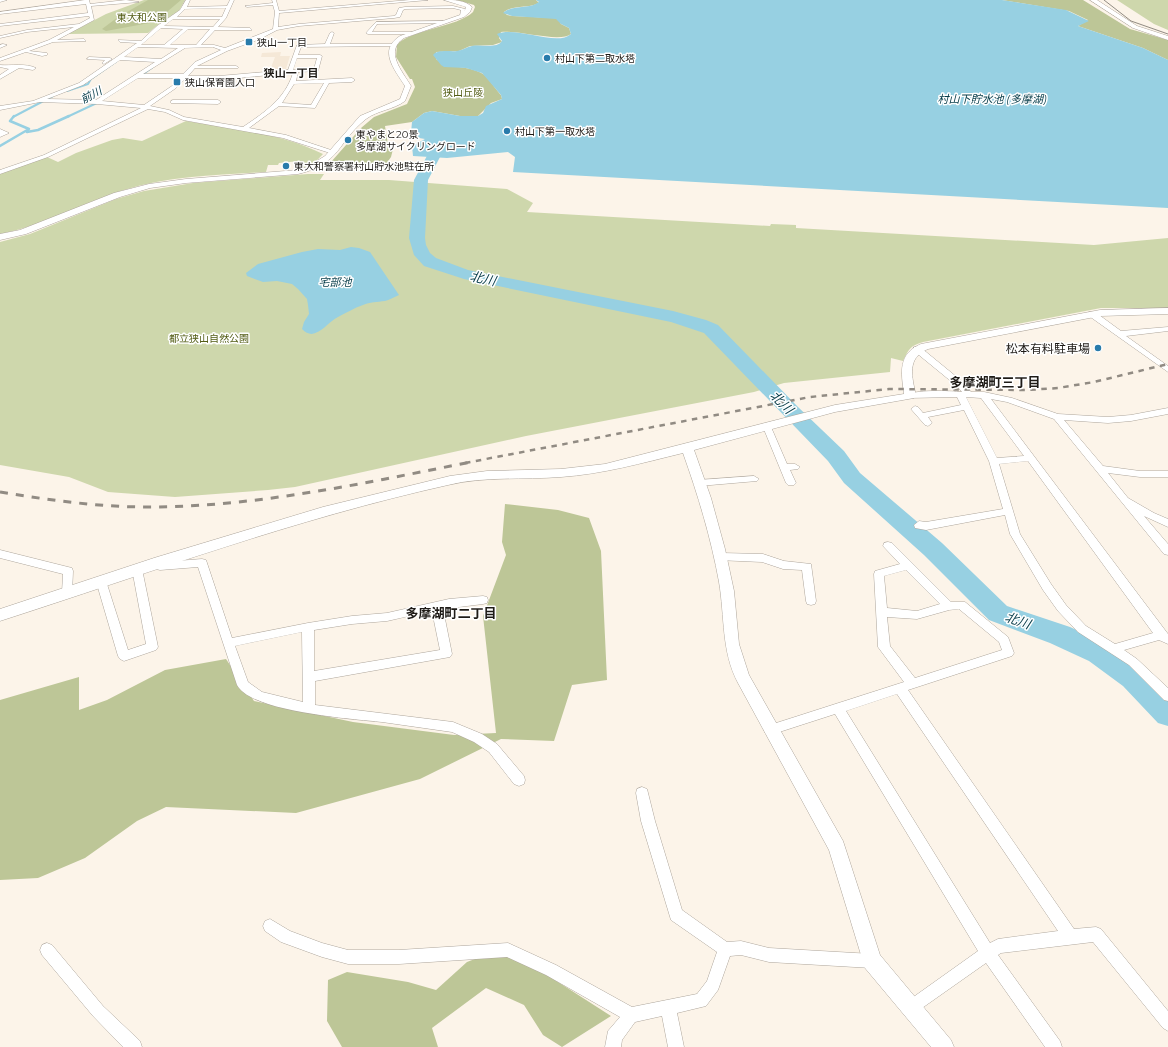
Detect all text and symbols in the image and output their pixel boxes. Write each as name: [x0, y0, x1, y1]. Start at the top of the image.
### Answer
park label: 東大和公園: [117, 11, 167, 24]
place label: 狭山一丁目: [257, 36, 307, 49]
marker: 狭山一丁目: [244, 37, 254, 47]
place label: 村山下第二取水塔: [555, 52, 635, 65]
marker: 村山下第二取水塔: [542, 53, 552, 63]
district label: 狭山一丁目: [264, 66, 319, 80]
place label: 狭山保育園入口: [185, 76, 255, 89]
marker: 狭山保育園入口: [172, 77, 182, 87]
water label: 前川: [78, 83, 105, 106]
park label: 狭山丘陵: [443, 86, 483, 99]
water label: 村山下貯水池 (多摩湖): [937, 92, 1047, 106]
place label: 村山下第一取水塔: [515, 125, 595, 138]
marker: 村山下第一取水塔: [502, 126, 512, 136]
place label: 東やまと20景 多摩湖サイクリングロード: [356, 128, 476, 153]
marker: 東やまと20景 多摩湖サイクリングロード: [343, 135, 353, 145]
place label: 東大和警察署村山貯水池駐在所: [294, 160, 434, 173]
marker: 東大和警察署村山貯水池駐在所: [281, 161, 291, 171]
water label: 北川: [469, 267, 499, 289]
water label: 宅部池: [319, 275, 352, 289]
park label: 都立狭山自然公園: [169, 332, 249, 345]
place label: 松本有料駐車場: [1006, 341, 1090, 356]
marker: 松本有料駐車場: [1093, 343, 1103, 353]
district label: 多摩湖町三丁目: [949, 374, 1041, 390]
water label: 北川: [767, 387, 798, 418]
district label: 多摩湖町二丁目: [405, 605, 497, 621]
water label: 北川: [1003, 608, 1035, 632]

